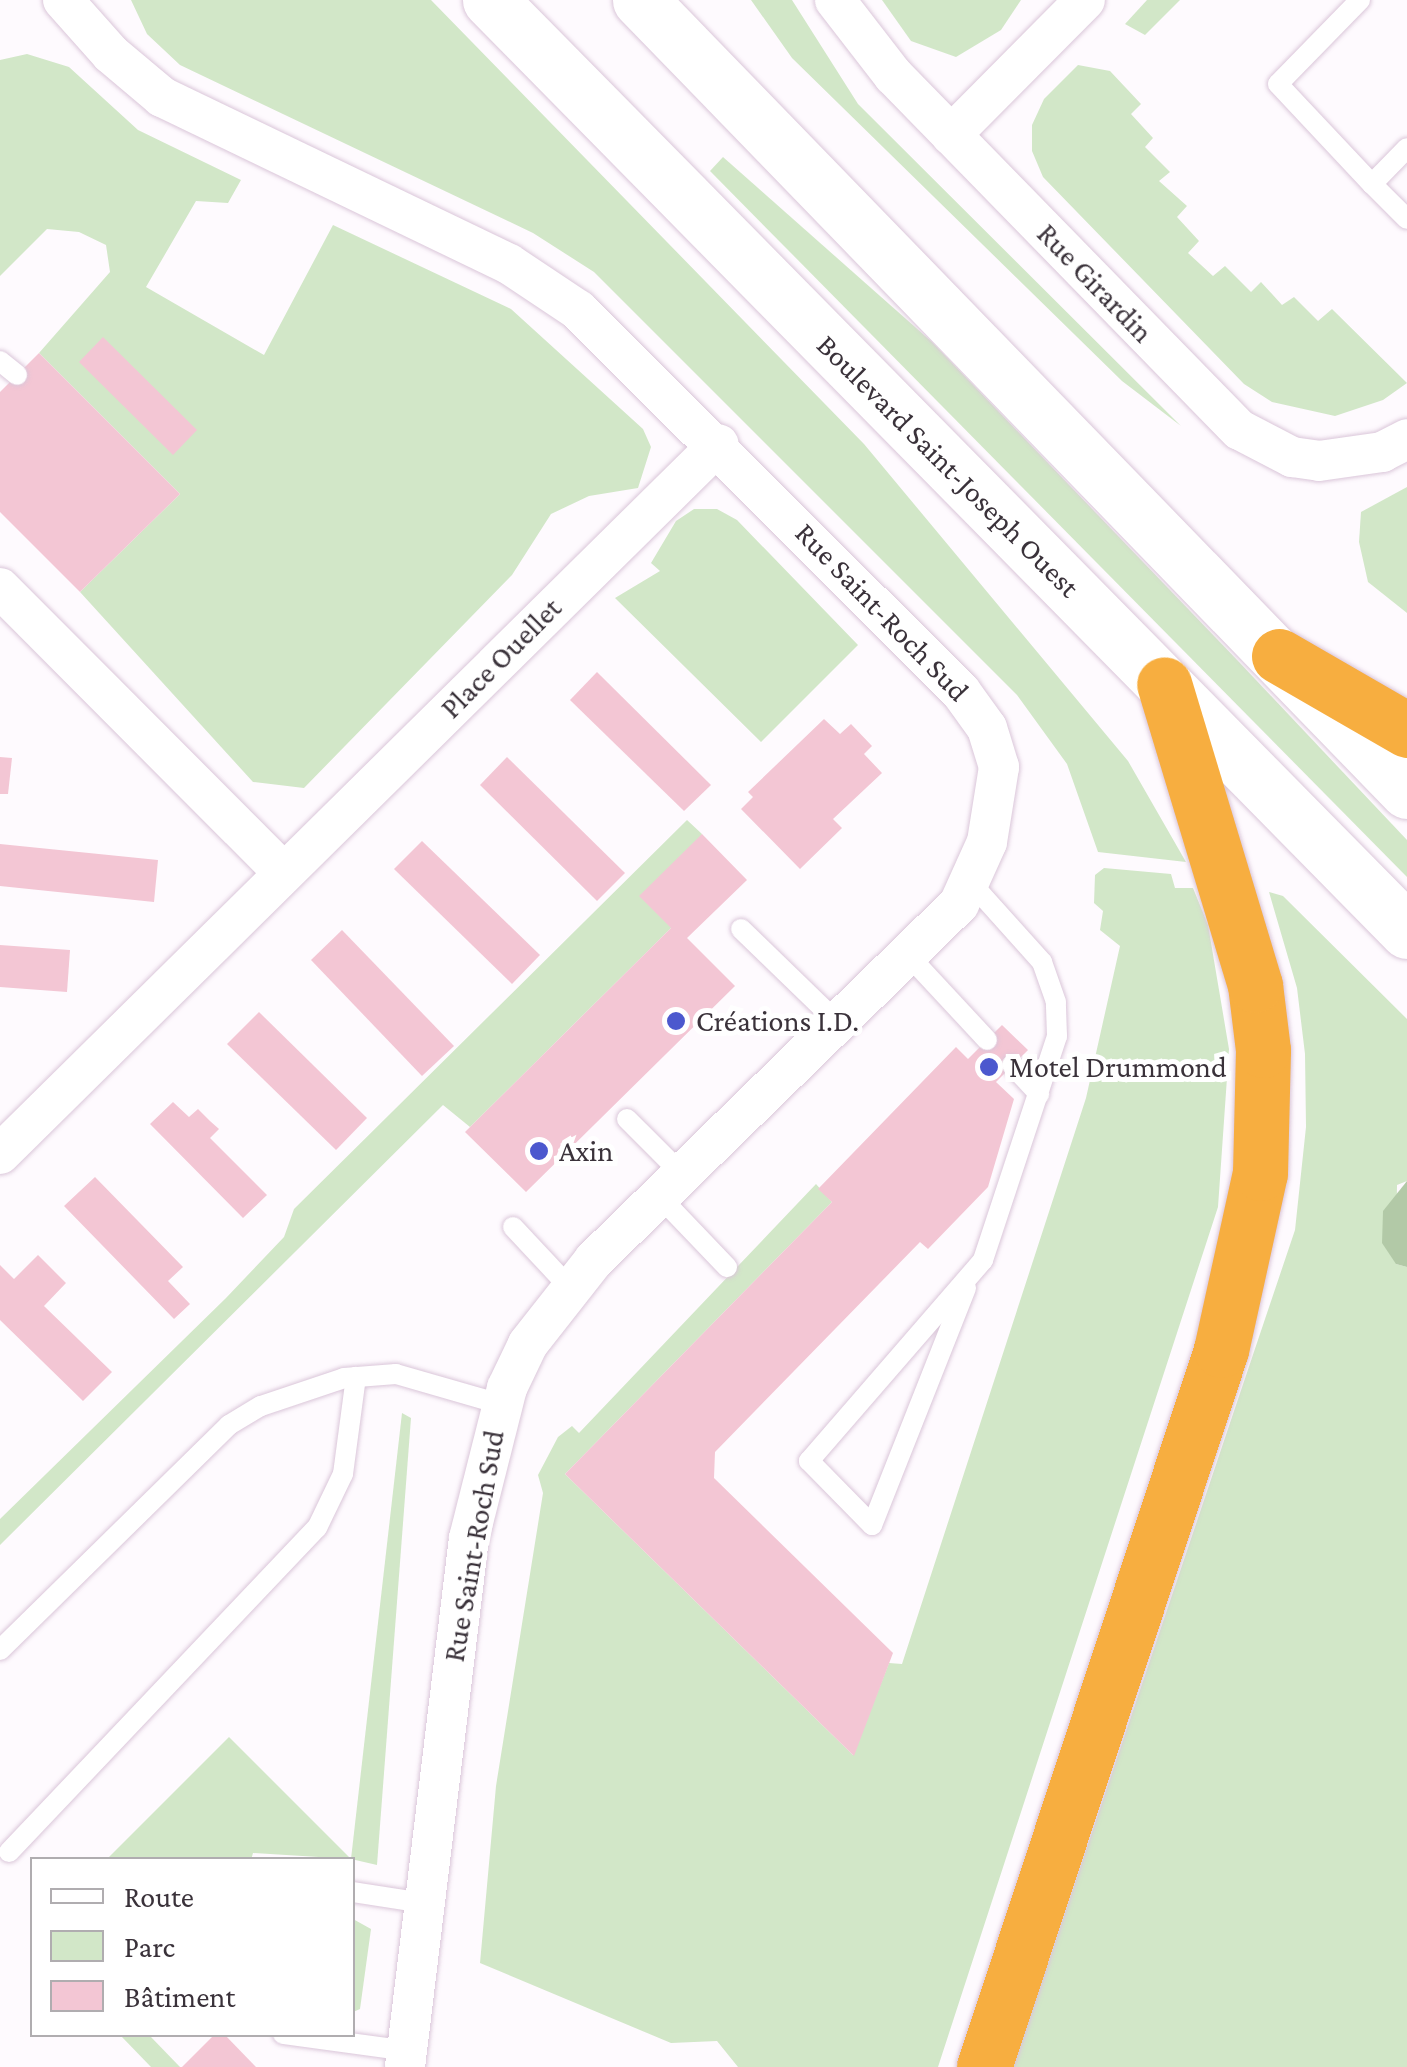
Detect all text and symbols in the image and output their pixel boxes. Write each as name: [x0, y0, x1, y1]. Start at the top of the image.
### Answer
street label: Rue Girardin: [1029, 216, 1161, 350]
street label: Boulevard Saint-Joseph Ouest: [809, 327, 1087, 605]
street label: Rue Saint-Roch Sud: [788, 515, 976, 709]
street label: Place Ouellet: [433, 590, 569, 726]
place label: Créations I.D.: [696, 1003, 859, 1039]
marker: Créations I.D.: [665, 1010, 687, 1032]
place label: Motel Drummond: [1009, 1049, 1227, 1085]
marker: Motel Drummond: [978, 1056, 1000, 1078]
place label: Axin: [559, 1133, 613, 1169]
marker: Axin: [528, 1140, 550, 1162]
street label: Rue Saint-Roch Sud: [436, 1427, 512, 1665]
legend: [30, 1857, 355, 2037]
text: Route: [124, 1880, 194, 1913]
text: Parc: [124, 1930, 175, 1963]
text: Bâtiment: [124, 1980, 235, 2013]

